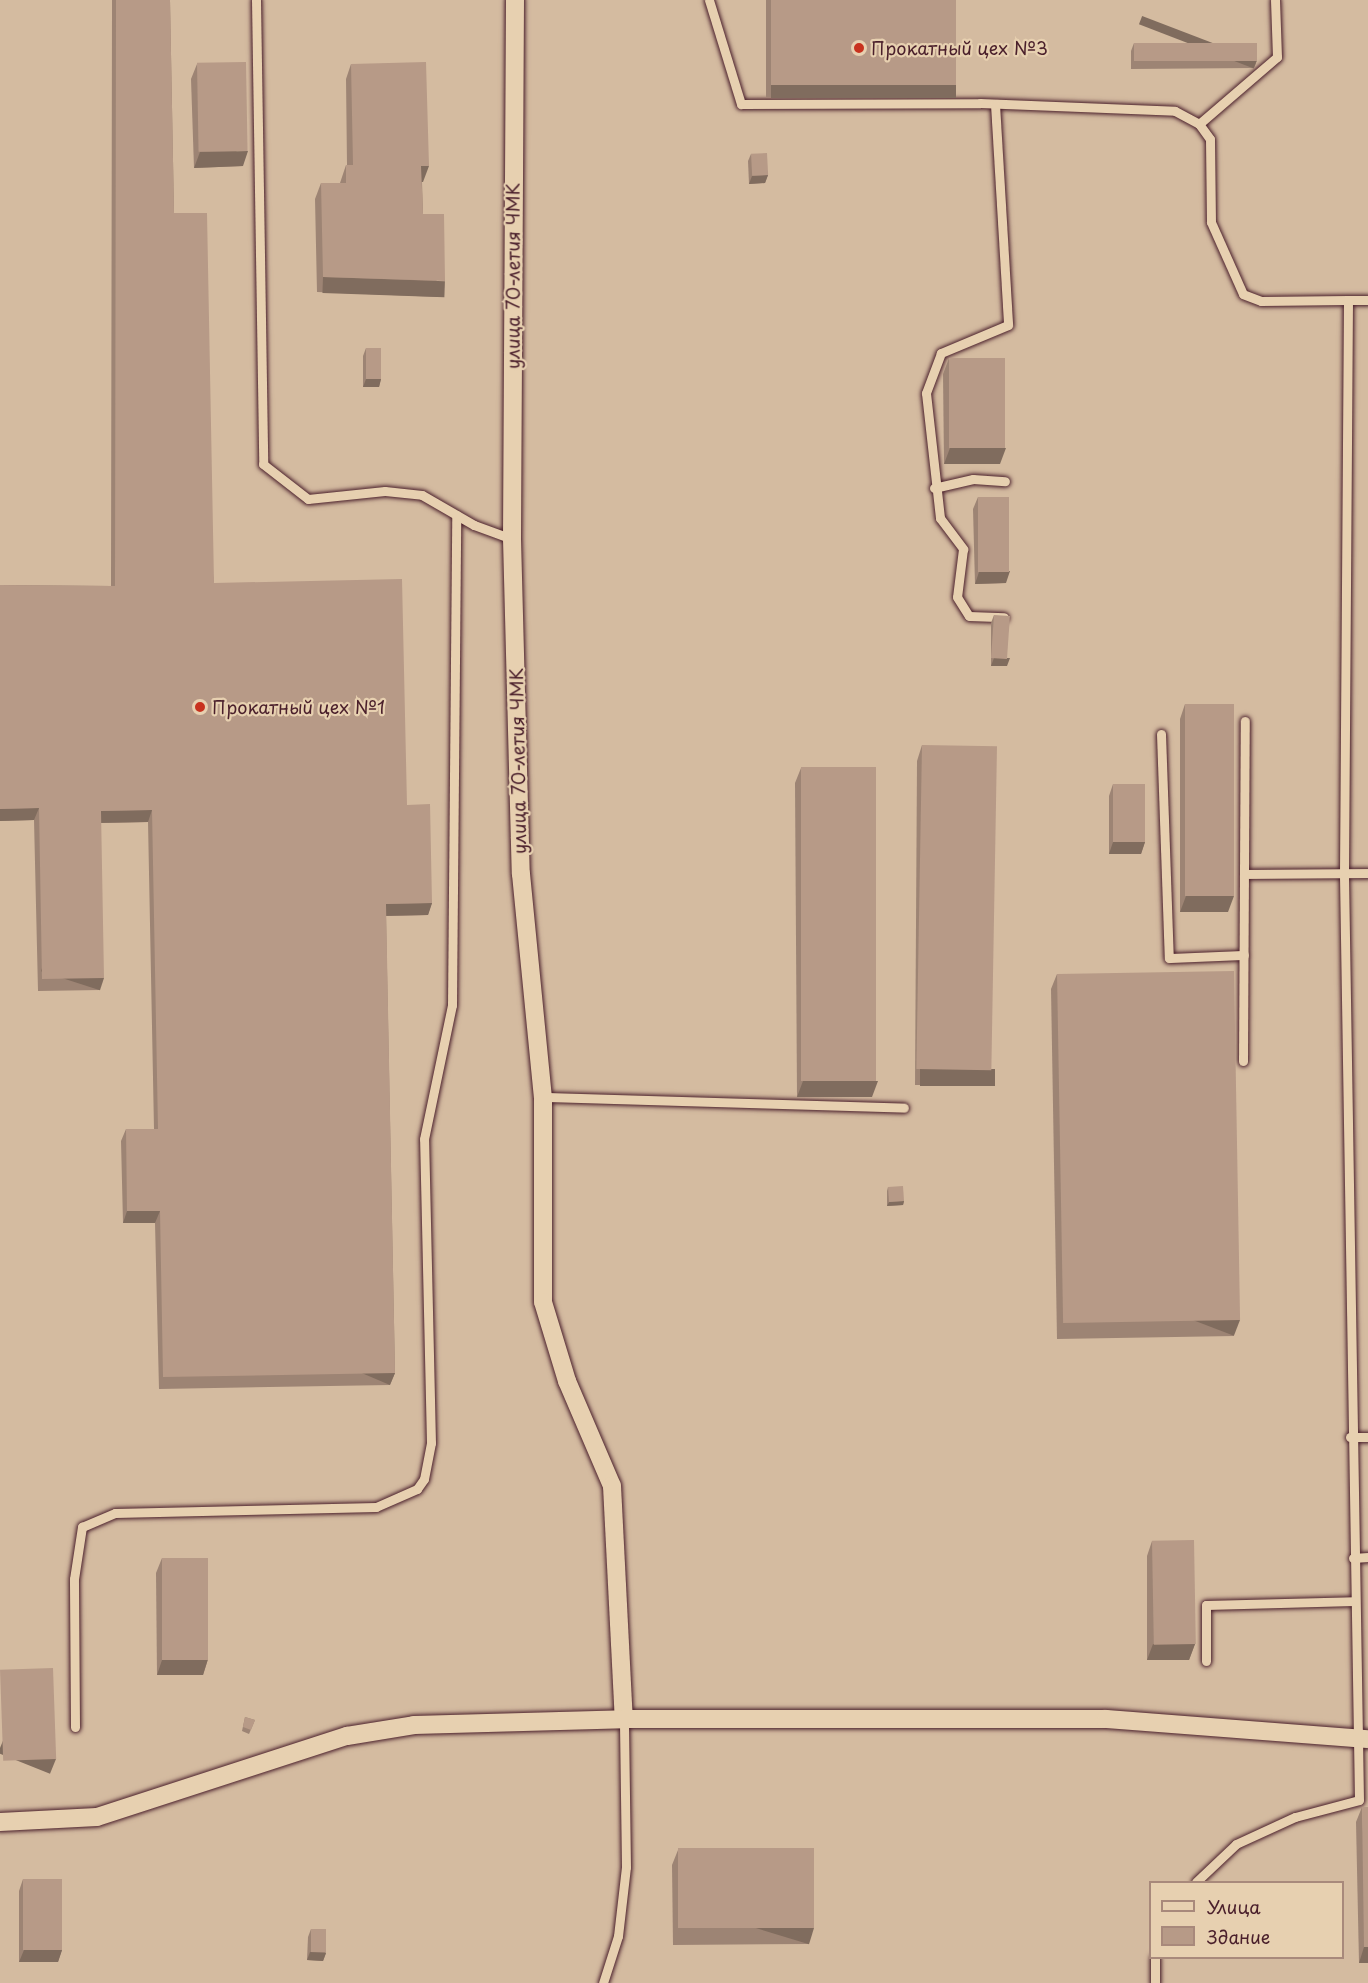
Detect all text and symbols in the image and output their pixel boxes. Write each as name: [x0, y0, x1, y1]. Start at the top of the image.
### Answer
place label: Прокатный цех №3: [871, 37, 1049, 59]
marker: Прокатный цех №3: [852, 41, 866, 55]
street label: улица 70-летия ЧМК: [502, 183, 524, 369]
street label: улица 70-летия ЧМК: [506, 668, 530, 854]
place label: Прокатный цех №1: [212, 696, 386, 718]
marker: Прокатный цех №1: [193, 700, 207, 714]
legend: [1149, 1881, 1344, 1959]
text: Улица: [1207, 1893, 1261, 1920]
text: Здание: [1207, 1923, 1270, 1950]

